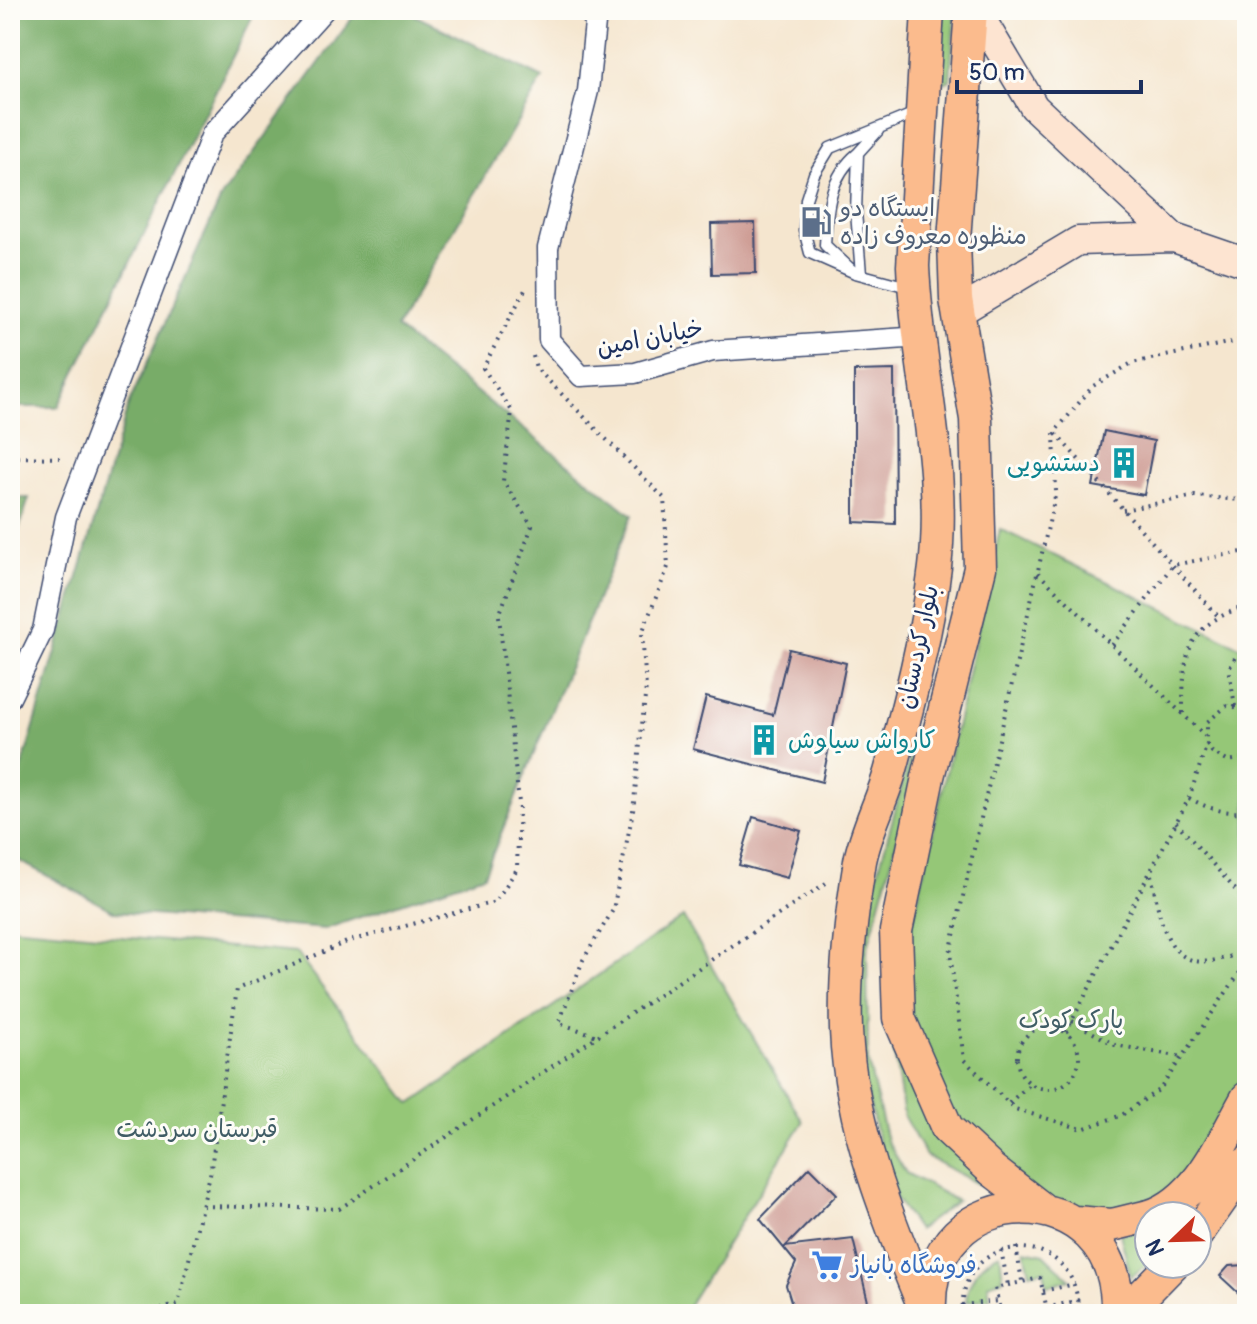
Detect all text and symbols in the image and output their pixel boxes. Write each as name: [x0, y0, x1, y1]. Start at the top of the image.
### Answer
scale bar: [957, 44, 1141, 94]
text: 50 m: [969, 58, 1025, 87]
place label: ایستگاه دو منظوره معروف زاده: [838, 194, 1027, 251]
fuel station icon: ایستگاه دو منظوره معروف زاده: [799, 205, 833, 239]
street label: خیابان امین: [594, 314, 706, 362]
building icon: دستشویی: [1107, 446, 1141, 480]
place label: دستشویی: [1007, 449, 1100, 479]
street label: بلوار کردستان: [891, 583, 945, 711]
building icon: کارواش سیاوش: [747, 723, 781, 757]
place label: کارواش سیاوش: [788, 726, 936, 755]
park label: پارک کودک: [1018, 1006, 1124, 1035]
park label: قبرستان سردشت: [116, 1115, 278, 1144]
north arrow: [1133, 1200, 1213, 1280]
text: N: [1140, 1235, 1171, 1260]
supermarket icon: فروشگاه بانیاز: [810, 1248, 844, 1282]
place label: فروشگاه بانیاز: [849, 1251, 977, 1280]

